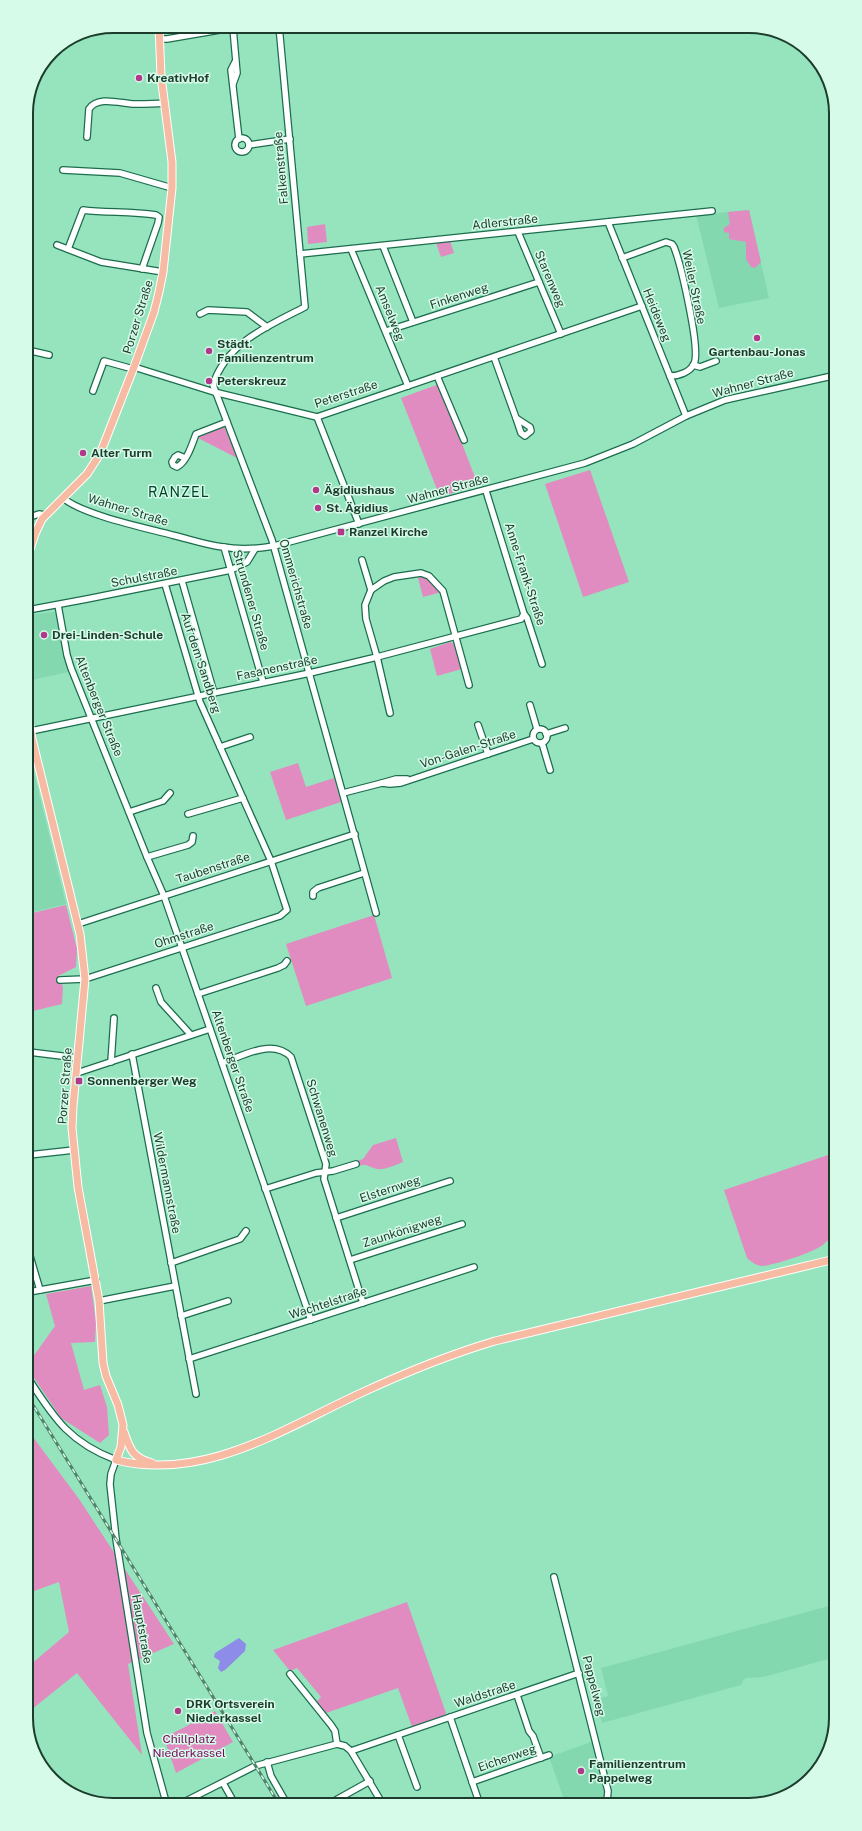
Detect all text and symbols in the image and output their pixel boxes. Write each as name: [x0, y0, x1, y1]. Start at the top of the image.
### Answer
place label: KreativHof: [147, 71, 209, 85]
marker: KreativHof: [134, 73, 144, 83]
street label: Falkenstraße: [271, 131, 291, 205]
street label: Adlerstraße: [471, 212, 539, 232]
street label: Starenweg: [532, 248, 568, 310]
street label: Weiler Straße: [679, 248, 709, 326]
street label: Porzer Straße: [120, 278, 156, 356]
street label: Finkenweg: [428, 280, 490, 312]
street label: Amselweg: [373, 283, 407, 343]
street label: Heideweg: [640, 286, 674, 344]
marker: Gartenbau-Jonas: [752, 333, 762, 343]
place label: Städt. Familienzentrum: [217, 337, 314, 365]
place label: Gartenbau-Jonas: [708, 345, 806, 359]
marker: Städt. Familienzentrum: [204, 346, 214, 356]
street label: Wahner Straße: [711, 365, 795, 401]
place label: Peterskreuz: [217, 374, 286, 388]
marker: Peterskreuz: [204, 376, 214, 386]
street label: Peterstraße: [313, 377, 380, 411]
place label: Alter Turm: [91, 446, 152, 460]
marker: Alter Turm: [78, 448, 88, 458]
street label: Wahner Straße: [406, 471, 490, 507]
place label: Ägidiushaus: [324, 483, 395, 497]
district label: RANZEL: [148, 484, 210, 500]
marker: Ägidiushaus: [311, 485, 321, 495]
street label: Wahner Straße: [86, 491, 170, 529]
place label: St. Ägidius: [326, 501, 388, 515]
marker: St. Ägidius: [313, 503, 323, 513]
street label: Anne-Frank-Straße: [502, 521, 548, 627]
place label: Ranzel Kirche: [349, 525, 428, 539]
marker: Ranzel Kirche: [336, 527, 346, 537]
street label: Ommerichstraße: [276, 537, 316, 631]
street label: Strundener Straße: [230, 548, 272, 652]
street label: Schulstraße: [110, 564, 179, 590]
street label: Auf dem Sandberg: [178, 611, 224, 715]
place label: Drei-Linden-Schule: [52, 628, 163, 642]
marker: Drei-Linden-Schule: [39, 630, 49, 640]
street label: Fasanenstraße: [235, 653, 319, 683]
street label: Altenberger Straße: [72, 654, 126, 759]
street label: Von-Galen-Straße: [418, 727, 518, 771]
street label: Taubenstraße: [174, 849, 252, 886]
street label: Ohmstraße: [153, 919, 216, 951]
street label: Altenberger Straße: [209, 1008, 257, 1114]
street label: Porzer Straße: [55, 1047, 75, 1125]
place label: Sonnenberger Weg: [87, 1074, 197, 1088]
marker: Sonnenberger Weg: [74, 1076, 84, 1086]
street label: Schwanenweg: [303, 1077, 341, 1159]
street label: Wildermannstraße: [150, 1131, 184, 1235]
street label: Elsternweg: [358, 1173, 422, 1205]
street label: Zaunkönigweg: [361, 1212, 443, 1250]
street label: Wachtelstraße: [287, 1284, 369, 1322]
street label: Hauptstraße: [129, 1593, 155, 1665]
street label: Pappelweg: [580, 1654, 608, 1718]
street label: Waldstraße: [453, 1677, 518, 1710]
place label: DRK Ortsverein Niederkassel: [186, 1697, 275, 1725]
marker: DRK Ortsverein Niederkassel: [173, 1706, 183, 1716]
park label: Chillplatz Niederkassel: [152, 1732, 226, 1760]
street label: Eichenweg: [476, 1742, 538, 1774]
place label: Familienzentrum Pappelweg: [589, 1757, 686, 1785]
marker: Familienzentrum Pappelweg: [576, 1766, 586, 1776]

